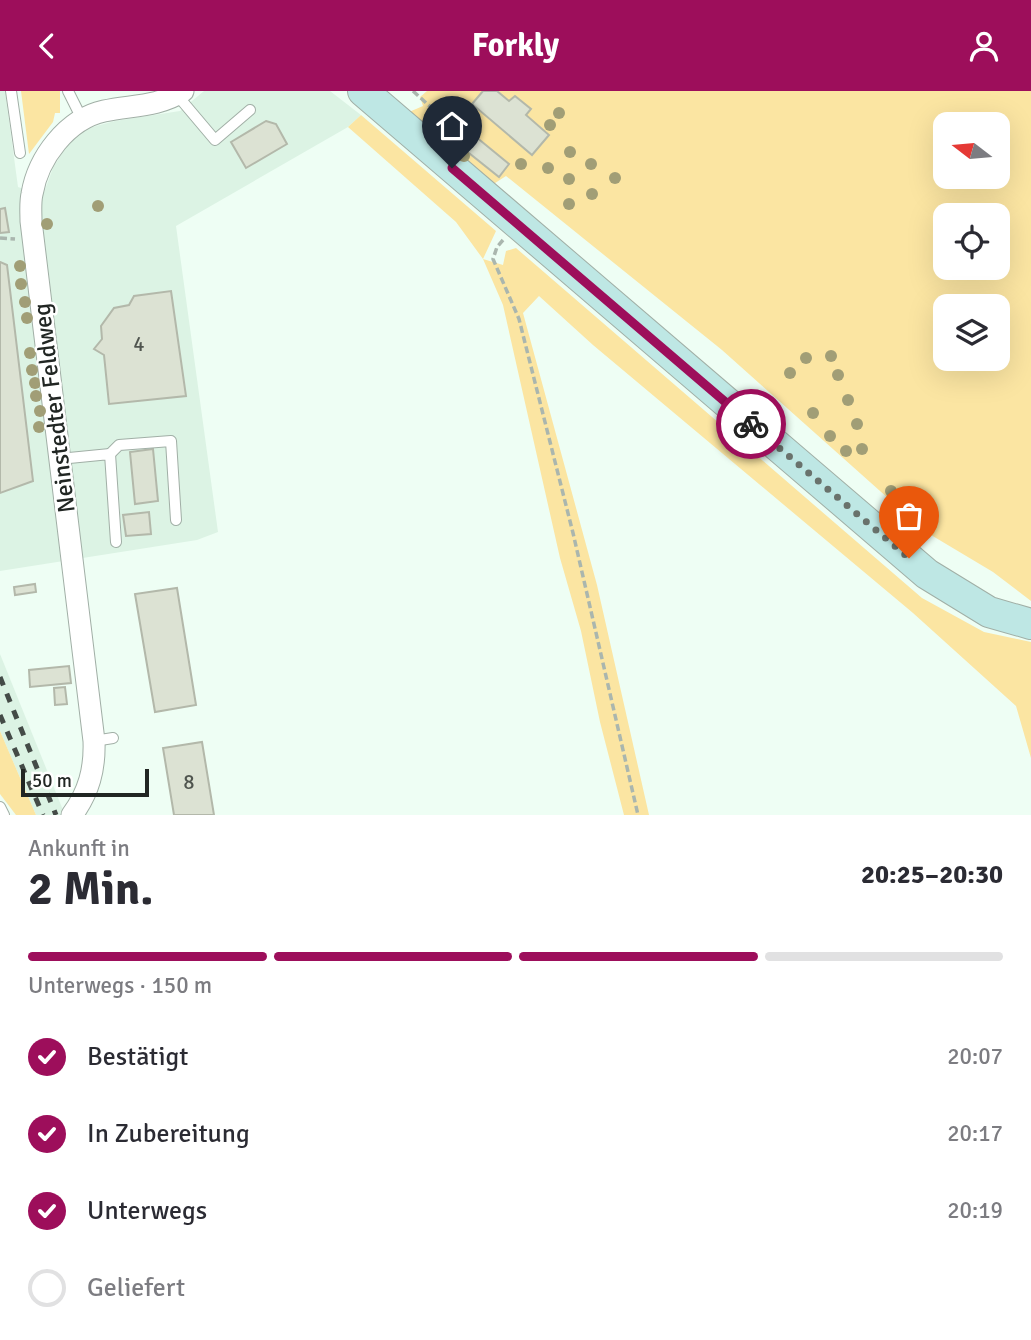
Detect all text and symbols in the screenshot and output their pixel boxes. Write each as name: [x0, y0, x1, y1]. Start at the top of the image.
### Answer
text: Forkly: [472, 26, 559, 65]
icon: back: [28, 27, 66, 65]
icon: person: [965, 27, 1003, 65]
pin: [422, 96, 482, 168]
icon: home: [433, 107, 471, 145]
north arrow: [933, 112, 1010, 189]
map controls: [933, 112, 1010, 371]
button: locate: [933, 203, 1010, 280]
button: layers: [933, 294, 1010, 371]
street label: Neinstedter Feldweg: [26, 302, 82, 514]
house number: 4: [133, 331, 145, 357]
courier: [716, 389, 786, 459]
icon: bike: [732, 405, 770, 443]
pin: [879, 486, 939, 558]
icon: bag: [890, 497, 928, 535]
scale bar: [21, 766, 149, 798]
text: 50 m: [32, 769, 72, 793]
house number: 8: [183, 769, 195, 795]
text: Ankunft in: [28, 834, 130, 863]
text: 20:25–20:30: [861, 859, 1003, 891]
text: 2 Min.: [28, 861, 153, 917]
text: Unterwegs · 150 m: [28, 971, 212, 1000]
icon: check: [28, 1038, 66, 1076]
text: Bestätigt: [87, 1041, 188, 1073]
text: 20:07: [947, 1042, 1003, 1071]
icon: check: [28, 1115, 66, 1153]
text: In Zubereitung: [87, 1118, 250, 1150]
text: 20:17: [947, 1119, 1003, 1148]
icon: check: [28, 1192, 66, 1230]
text: Unterwegs: [87, 1195, 207, 1227]
text: 20:19: [947, 1196, 1003, 1225]
text: Geliefert: [87, 1272, 185, 1304]

